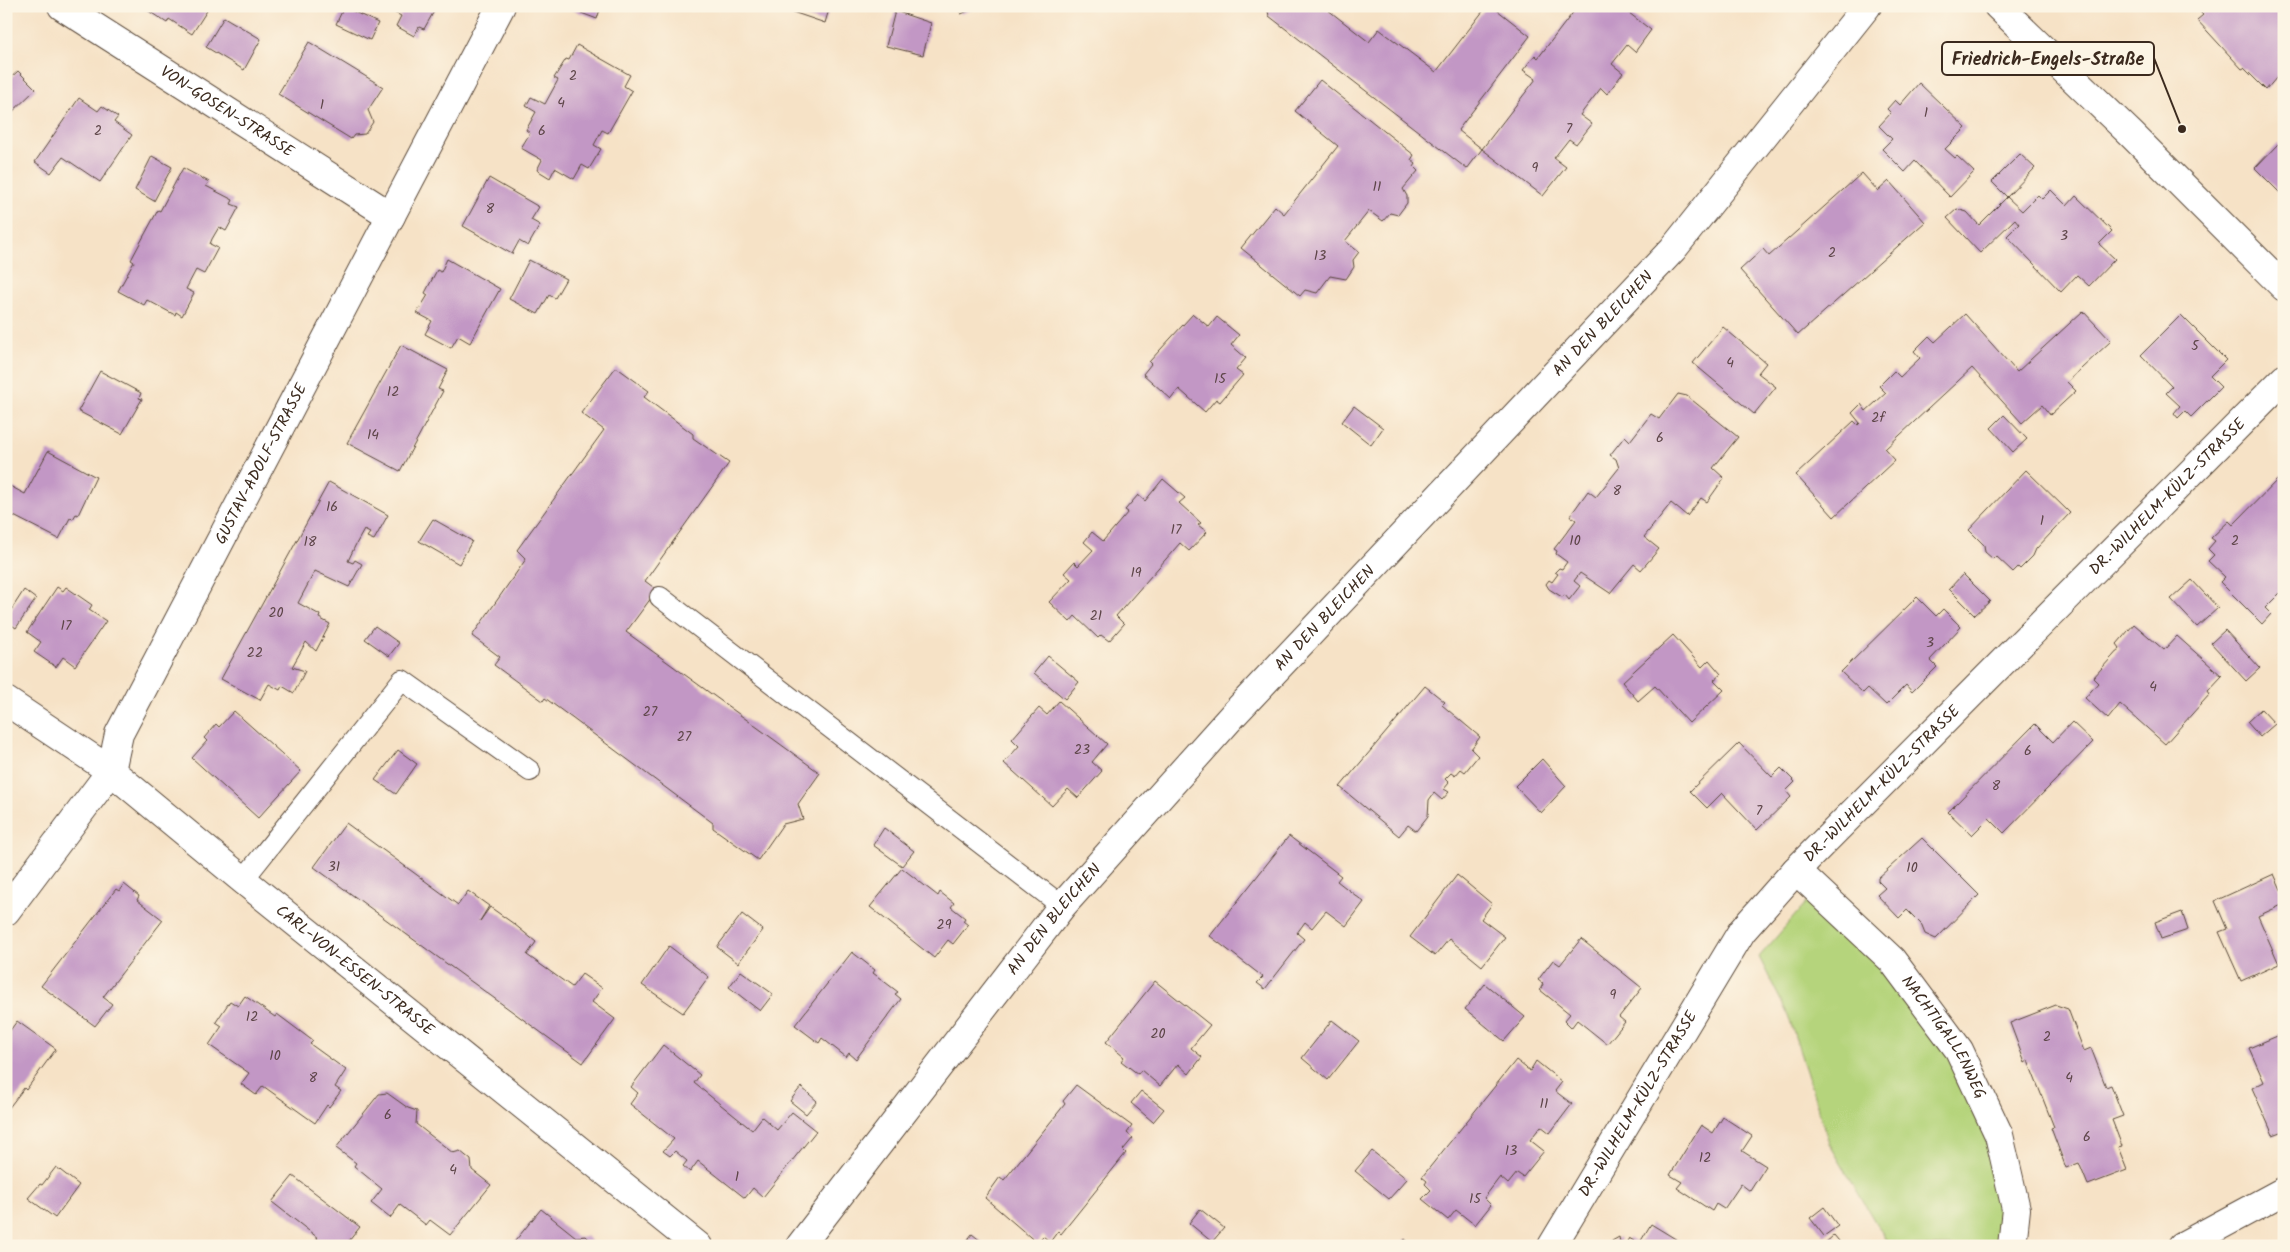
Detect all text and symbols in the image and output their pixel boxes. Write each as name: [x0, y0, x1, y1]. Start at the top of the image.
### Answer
callout: Friedrich-Engels-Straße: [1942, 42, 2154, 75]
text: Friedrich-Engels-Straße: [1952, 46, 2144, 75]
street label: VON-GOSEN-STRASSE: [155, 59, 300, 164]
house number: 2: [569, 65, 577, 87]
house number: 4: [557, 92, 565, 114]
house number: 1: [320, 94, 324, 116]
house number: 1: [1924, 102, 1928, 124]
house number: 7: [1566, 118, 1573, 140]
house number: 2: [94, 120, 102, 142]
house number: 6: [538, 120, 546, 142]
house number: 9: [1532, 157, 1539, 179]
house number: 11: [1373, 176, 1381, 198]
house number: 8: [486, 198, 495, 220]
house number: 3: [2060, 225, 2068, 247]
house number: 2: [1828, 242, 1836, 264]
house number: 13: [1314, 245, 1326, 267]
street label: AN DEN BLEICHEN: [1546, 265, 1659, 382]
house number: 5: [2191, 335, 2200, 357]
house number: 4: [1726, 352, 1734, 374]
house number: 15: [1214, 368, 1227, 390]
street label: GUSTAV-ADOLF-STRASSE: [208, 378, 314, 549]
house number: 12: [387, 381, 399, 403]
house number: 2f: [1871, 407, 1886, 429]
street label: DR.-WILHELM-KÜLZ-STRASSE: [2083, 412, 2252, 581]
house number: 14: [367, 424, 379, 446]
house number: 6: [1656, 427, 1664, 449]
house number: 8: [1613, 480, 1622, 502]
house number: 16: [326, 496, 338, 518]
house number: 1: [2040, 510, 2044, 532]
house number: 17: [1171, 519, 1182, 541]
house number: 10: [1569, 530, 1581, 552]
house number: 2: [2231, 530, 2239, 552]
house number: 18: [304, 531, 317, 553]
street label: AN DEN BLEICHEN: [1268, 559, 1381, 677]
house number: 19: [1130, 562, 1142, 584]
house number: 20: [268, 602, 284, 624]
house number: 21: [1090, 605, 1102, 627]
house number: 17: [61, 615, 72, 637]
house number: 3: [1926, 632, 1934, 654]
house number: 22: [247, 642, 263, 664]
house number: 4: [2149, 676, 2157, 698]
street label: DR.-WILHELM-KÜLZ-STRASSE: [1798, 699, 1966, 868]
house number: 27: [643, 701, 658, 723]
house number: 27: [677, 726, 692, 748]
house number: 23: [1074, 739, 1090, 761]
house number: 6: [2024, 740, 2032, 762]
house number: 8: [1992, 775, 2001, 797]
house number: 7: [1756, 800, 1763, 822]
house number: 31: [328, 856, 340, 878]
house number: 10: [1906, 857, 1918, 879]
street label: AN DEN BLEICHEN: [1001, 858, 1107, 980]
street label: CARL-VON-ESSEN-STRASSE: [270, 898, 440, 1042]
house number: 29: [937, 914, 952, 936]
street label: NACHTIGALLENWEG: [1895, 970, 1993, 1103]
house number: 9: [1610, 984, 1617, 1006]
street label: DR.-WILHELM-KÜLZ-STRASSE: [1572, 1005, 1704, 1202]
house number: 12: [246, 1006, 258, 1028]
house number: 20: [1150, 1023, 1166, 1045]
house number: 2: [2043, 1026, 2051, 1048]
house number: 10: [269, 1045, 281, 1067]
house number: 8: [309, 1067, 318, 1089]
house number: 4: [2065, 1067, 2073, 1089]
house number: 11: [1540, 1093, 1548, 1115]
house number: 6: [384, 1104, 392, 1126]
house number: 6: [2083, 1126, 2091, 1148]
house number: 13: [1505, 1140, 1517, 1162]
house number: 12: [1699, 1147, 1711, 1169]
house number: 4: [449, 1159, 457, 1181]
house number: 1: [735, 1166, 739, 1188]
house number: 15: [1469, 1188, 1482, 1210]

